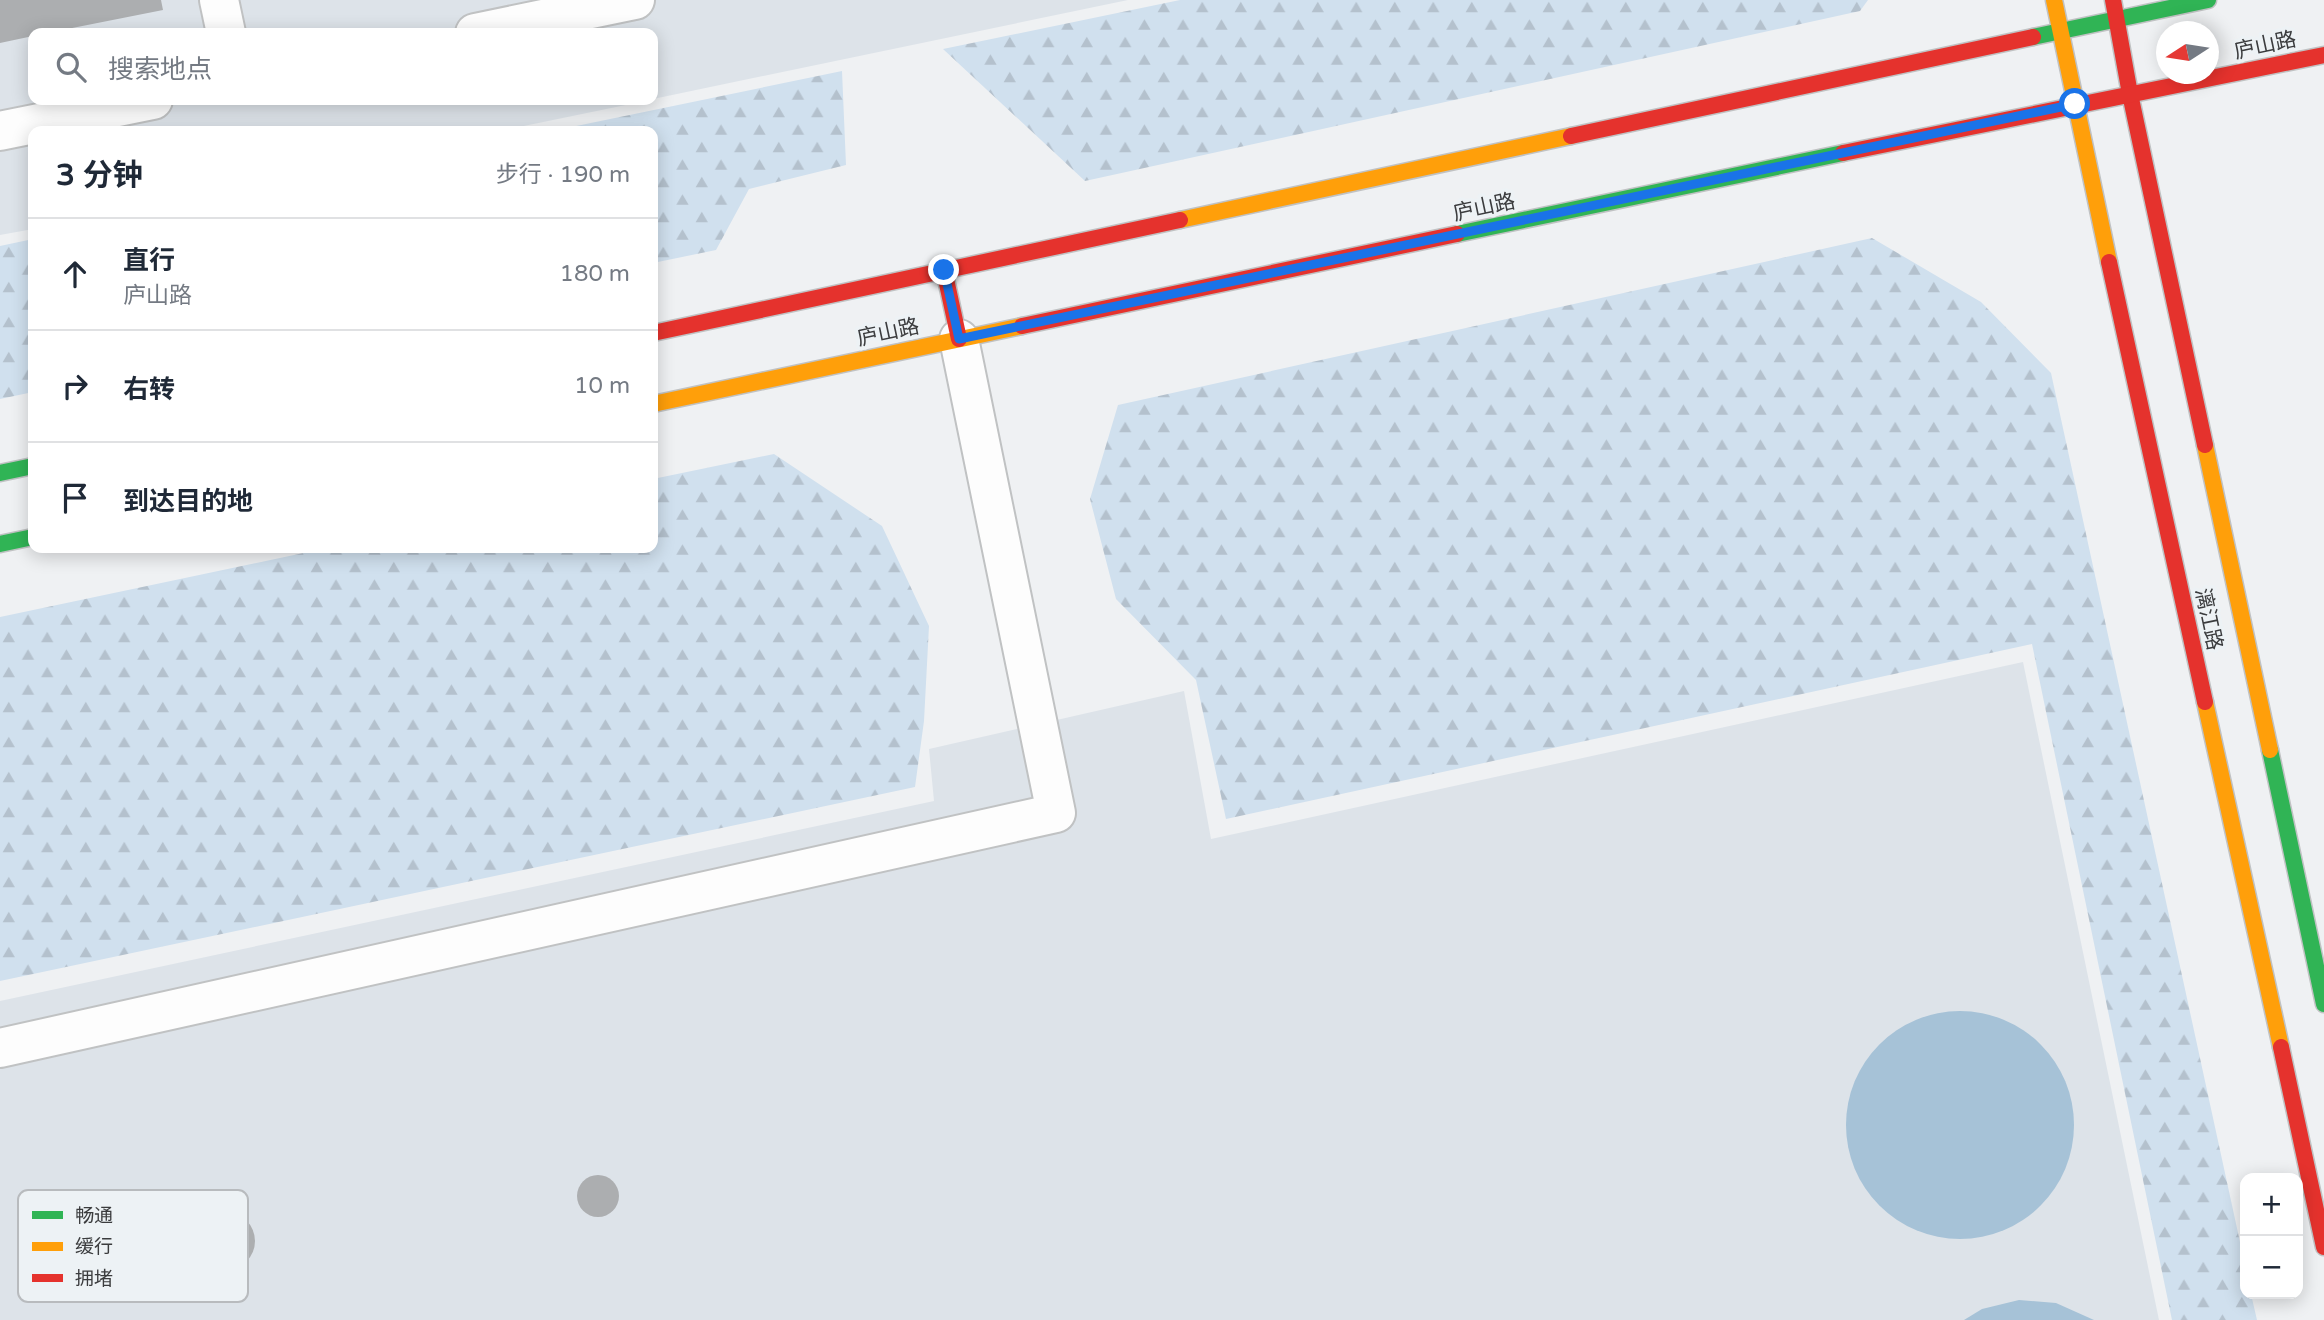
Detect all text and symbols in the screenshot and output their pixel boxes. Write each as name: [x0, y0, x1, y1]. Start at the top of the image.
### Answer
north arrow: [2156, 21, 2219, 84]
street label: 庐山路: [2232, 27, 2299, 64]
search box: [28, 28, 658, 105]
icon: search: [52, 48, 90, 86]
text: 搜索地点: [108, 54, 212, 85]
route start: [2059, 88, 2090, 119]
text: 3 分钟: [56, 157, 143, 194]
text: 步行 · 190 m: [496, 161, 630, 189]
street label: 庐山路: [1451, 189, 1518, 226]
text: 直行: [123, 245, 175, 276]
route end: [928, 254, 959, 285]
icon: ahead: [56, 255, 94, 293]
text: 180 m: [560, 260, 630, 288]
text: 庐山路: [123, 282, 192, 310]
street label: 庐山路: [855, 314, 922, 351]
icon: right: [56, 367, 94, 405]
text: 10 m: [574, 372, 630, 400]
text: 右转: [123, 374, 175, 405]
icon: arrive: [56, 479, 94, 517]
text: 到达目的地: [123, 486, 253, 517]
street label: 漓江路: [2190, 586, 2227, 653]
map controls: [2240, 1173, 2303, 1299]
button: +: [2240, 1173, 2303, 1236]
legend: [18, 1190, 248, 1302]
text: 畅通: [75, 1205, 113, 1227]
text: 缓行: [75, 1236, 113, 1258]
button: −: [2240, 1236, 2303, 1299]
text: 拥堵: [75, 1268, 113, 1290]

